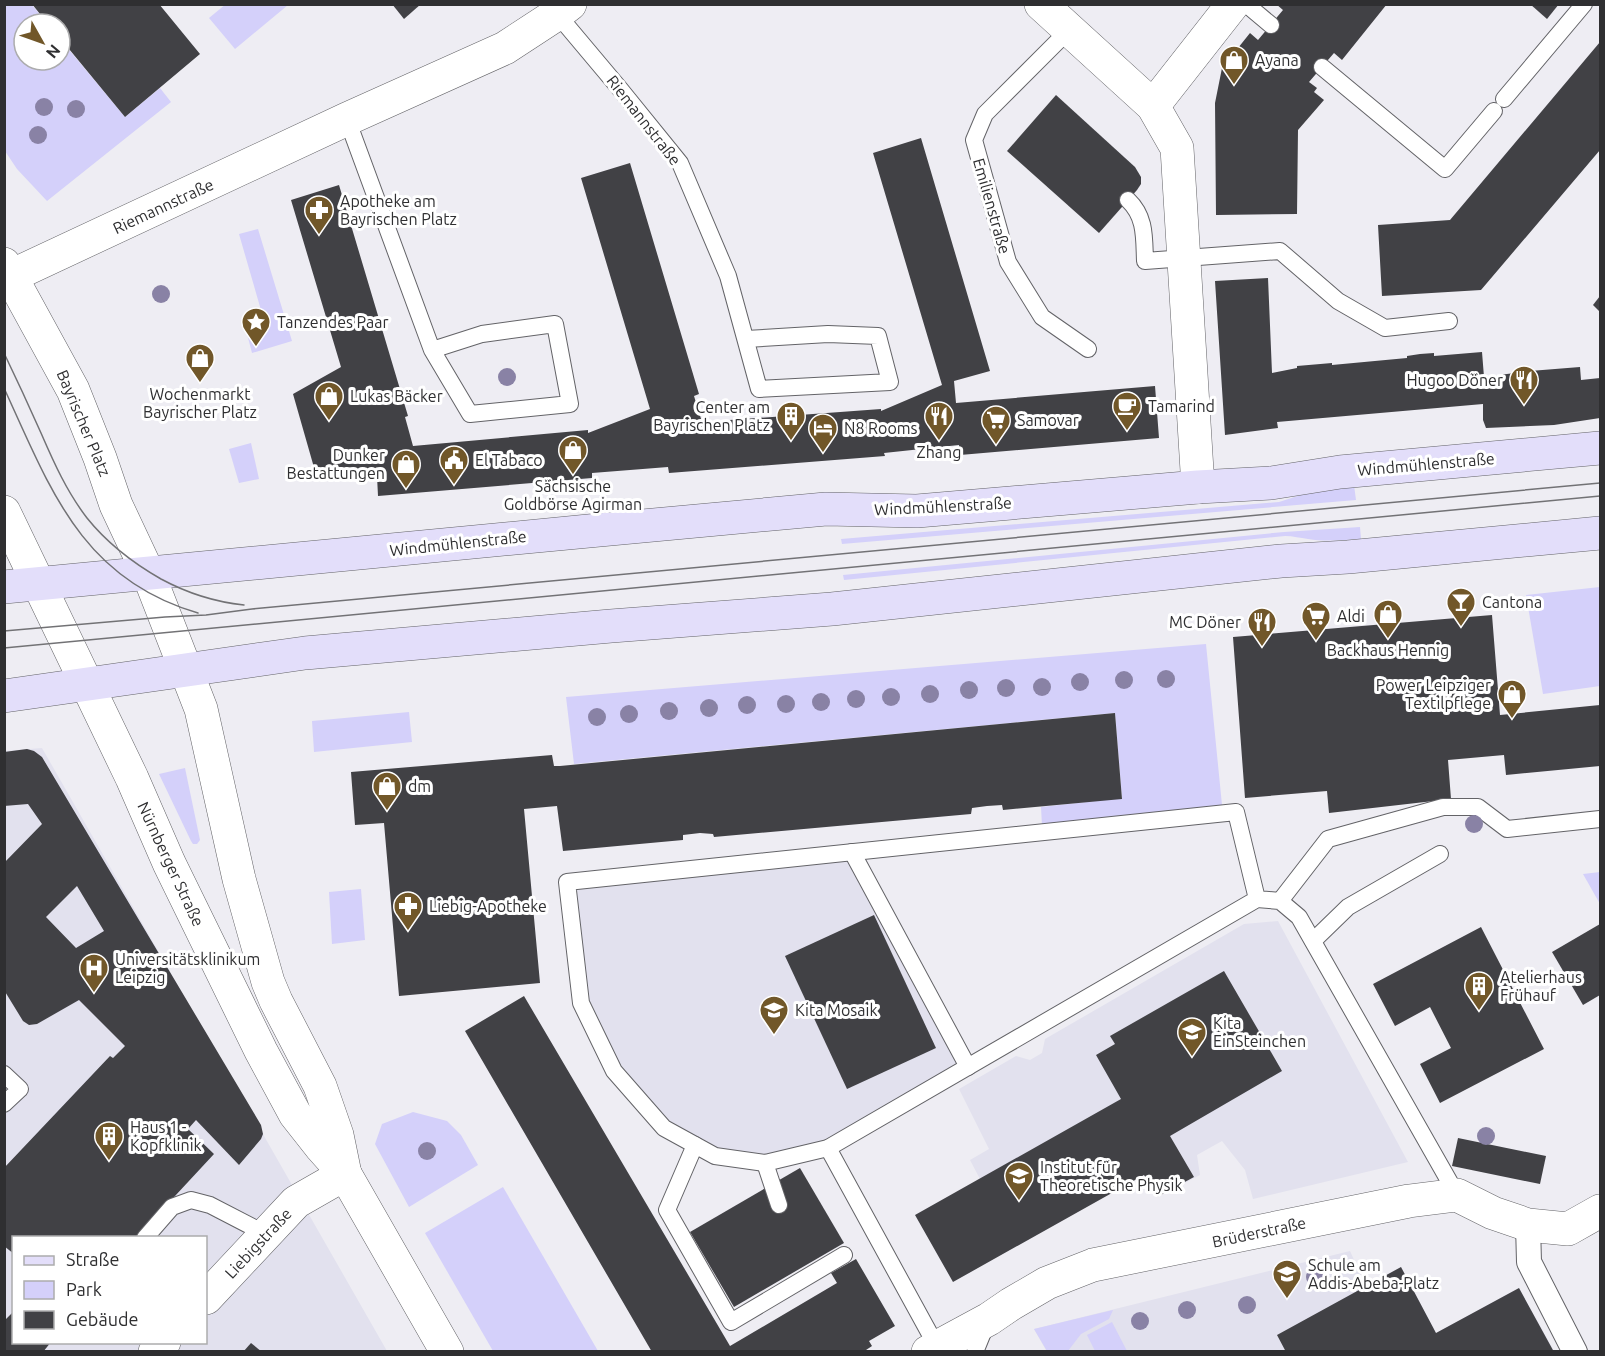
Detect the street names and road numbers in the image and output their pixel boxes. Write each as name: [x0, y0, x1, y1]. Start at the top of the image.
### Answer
street label: Riemannstraße: [603, 72, 685, 168]
street label: Emilienstraße: [970, 156, 1014, 256]
street label: Riemannstraße: [110, 175, 216, 237]
street label: Bayrischer Platz: [53, 367, 115, 479]
street label: Windmühlenstraße: [1357, 449, 1495, 479]
street label: Windmühlenstraße: [874, 493, 1012, 519]
street label: Windmühlenstraße: [389, 527, 527, 559]
street label: Nürnberger Straße: [134, 799, 208, 929]
street label: Liebigstraße: [221, 1204, 295, 1282]
street label: Brüderstraße: [1210, 1213, 1308, 1251]

